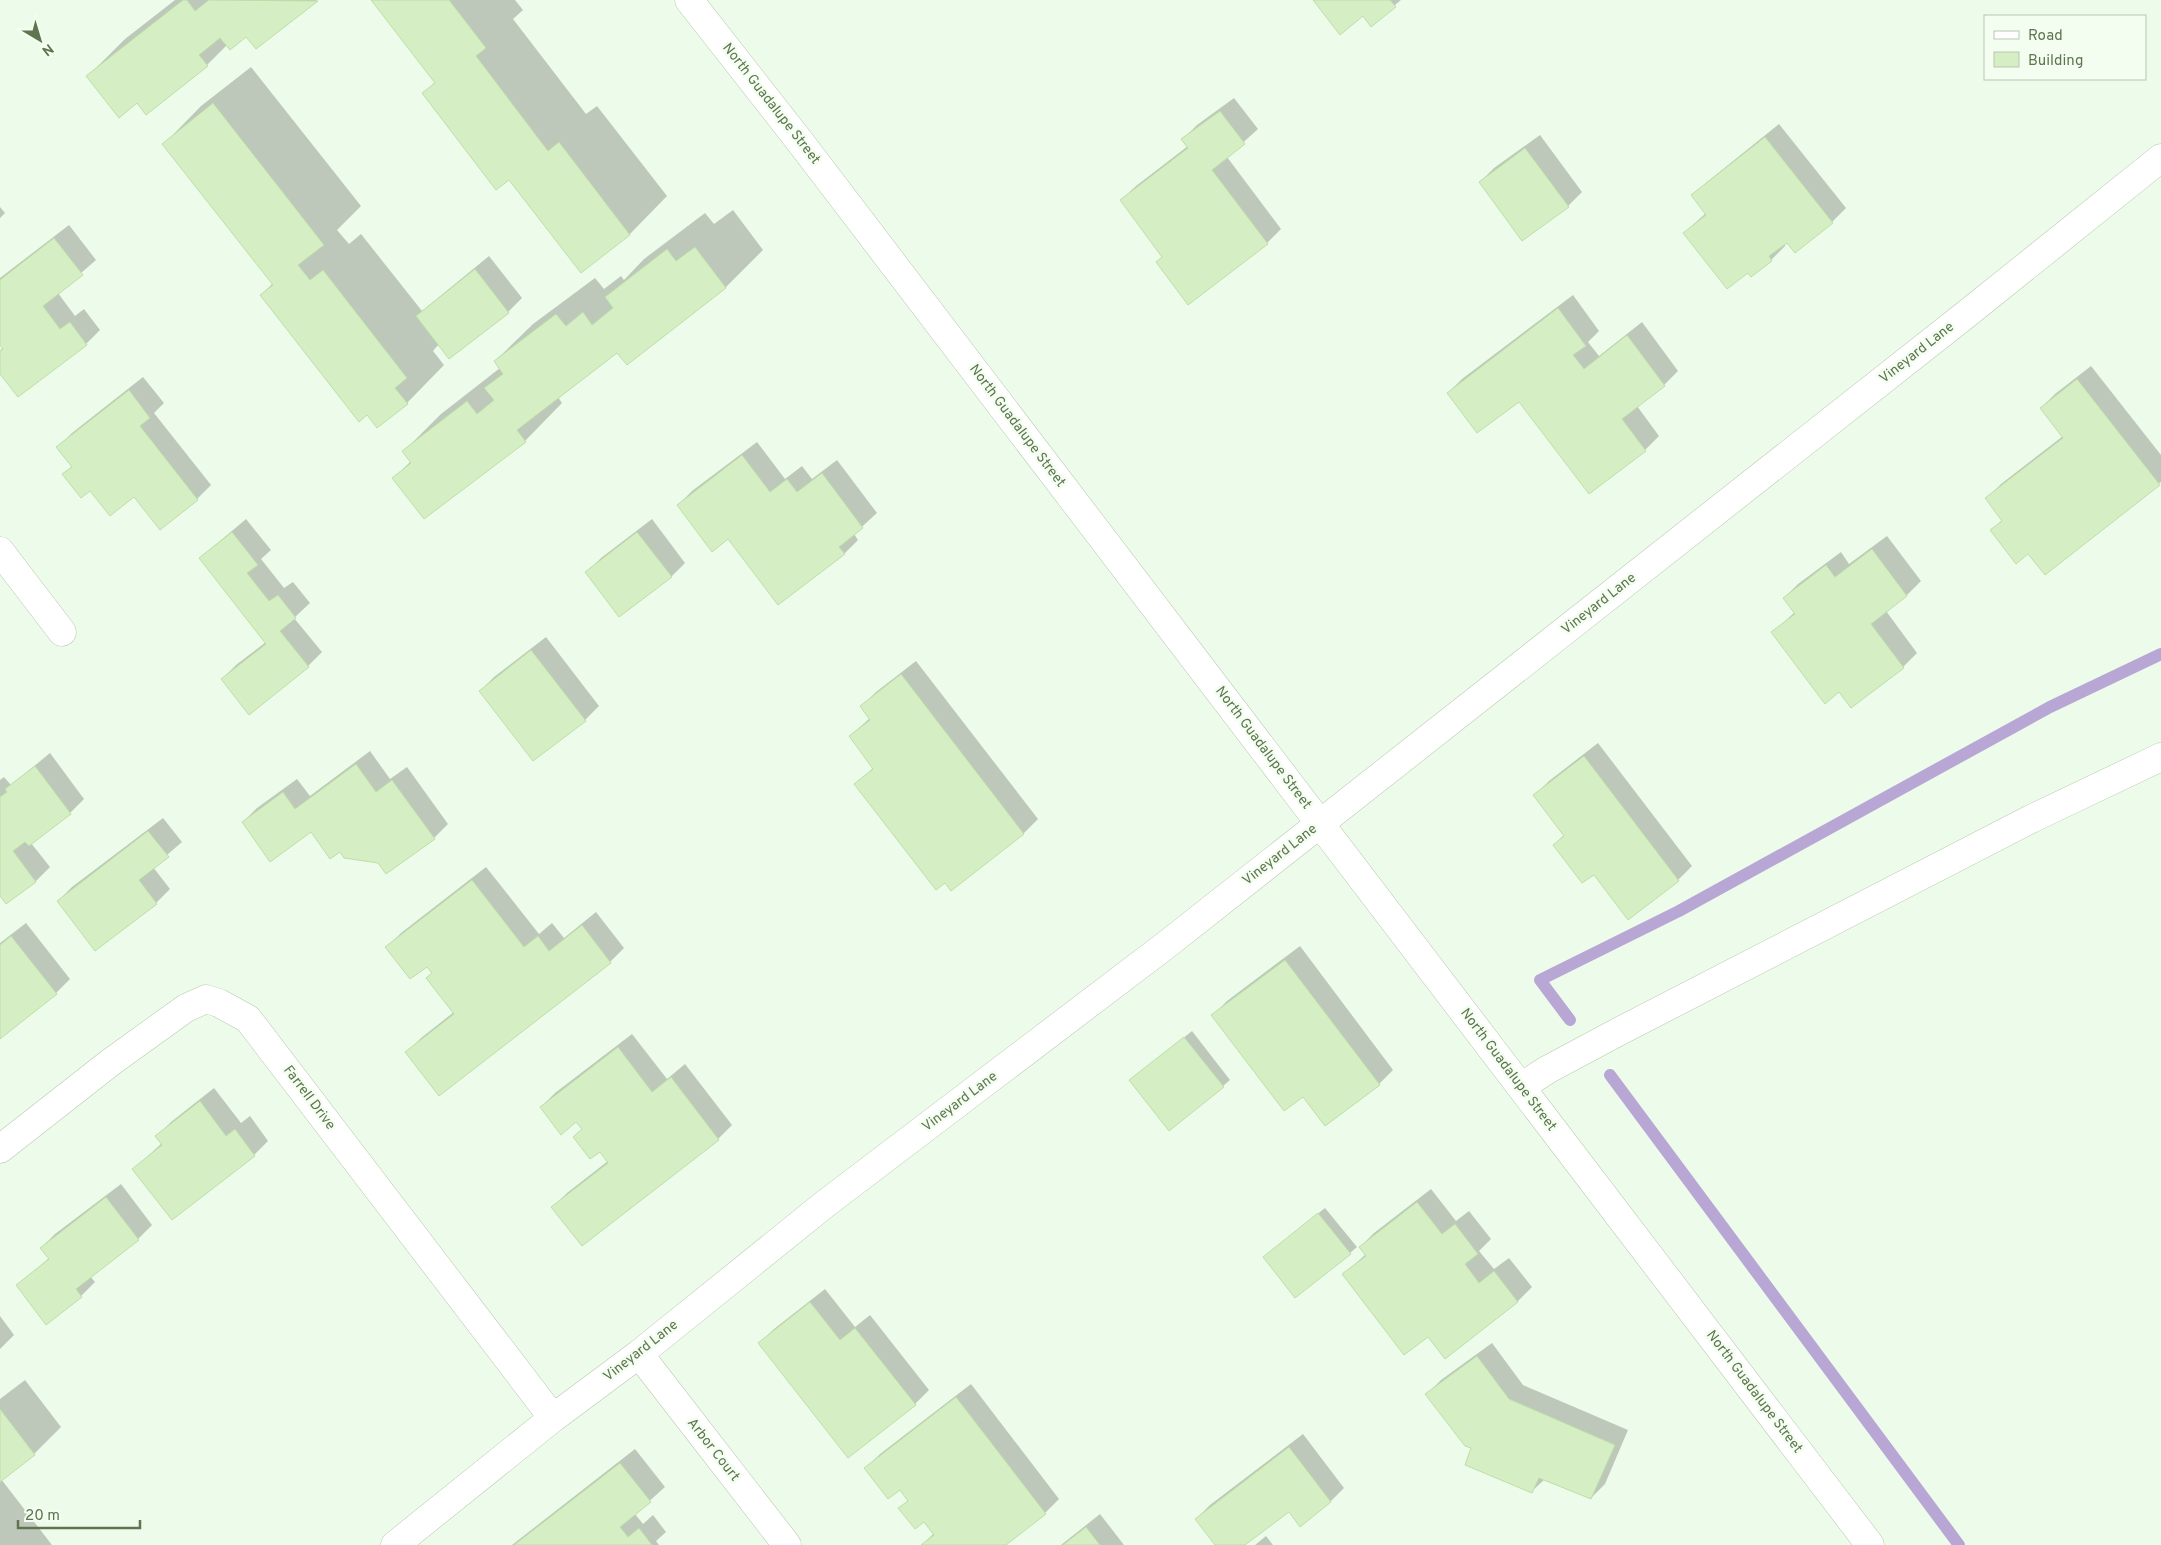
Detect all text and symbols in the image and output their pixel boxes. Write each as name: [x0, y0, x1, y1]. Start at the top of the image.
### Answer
north arrow: [15, 15, 65, 65]
legend: [1984, 15, 2146, 80]
text: Road: [2028, 27, 2063, 46]
text: N: [38, 39, 56, 59]
street label: North Guadalupe Street: [718, 40, 824, 168]
text: Building: [2028, 52, 2083, 71]
street label: Vineyard Lane: [1876, 319, 1958, 387]
street label: North Guadalupe Street: [965, 361, 1069, 491]
street label: Vineyard Lane: [1558, 570, 1640, 638]
street label: North Guadalupe Street: [1211, 683, 1315, 813]
street label: Vineyard Lane: [1239, 821, 1321, 889]
street label: North Guadalupe Street: [1456, 1005, 1560, 1135]
street label: Farrell Drive: [279, 1062, 339, 1134]
street label: Vineyard Lane: [919, 1068, 1001, 1136]
street label: Vineyard Lane: [600, 1317, 682, 1385]
street label: North Guadalupe Street: [1702, 1327, 1806, 1457]
street label: Arbor Court: [683, 1415, 743, 1485]
scale bar: [18, 1498, 140, 1530]
text: 20 m: [25, 1507, 60, 1526]

